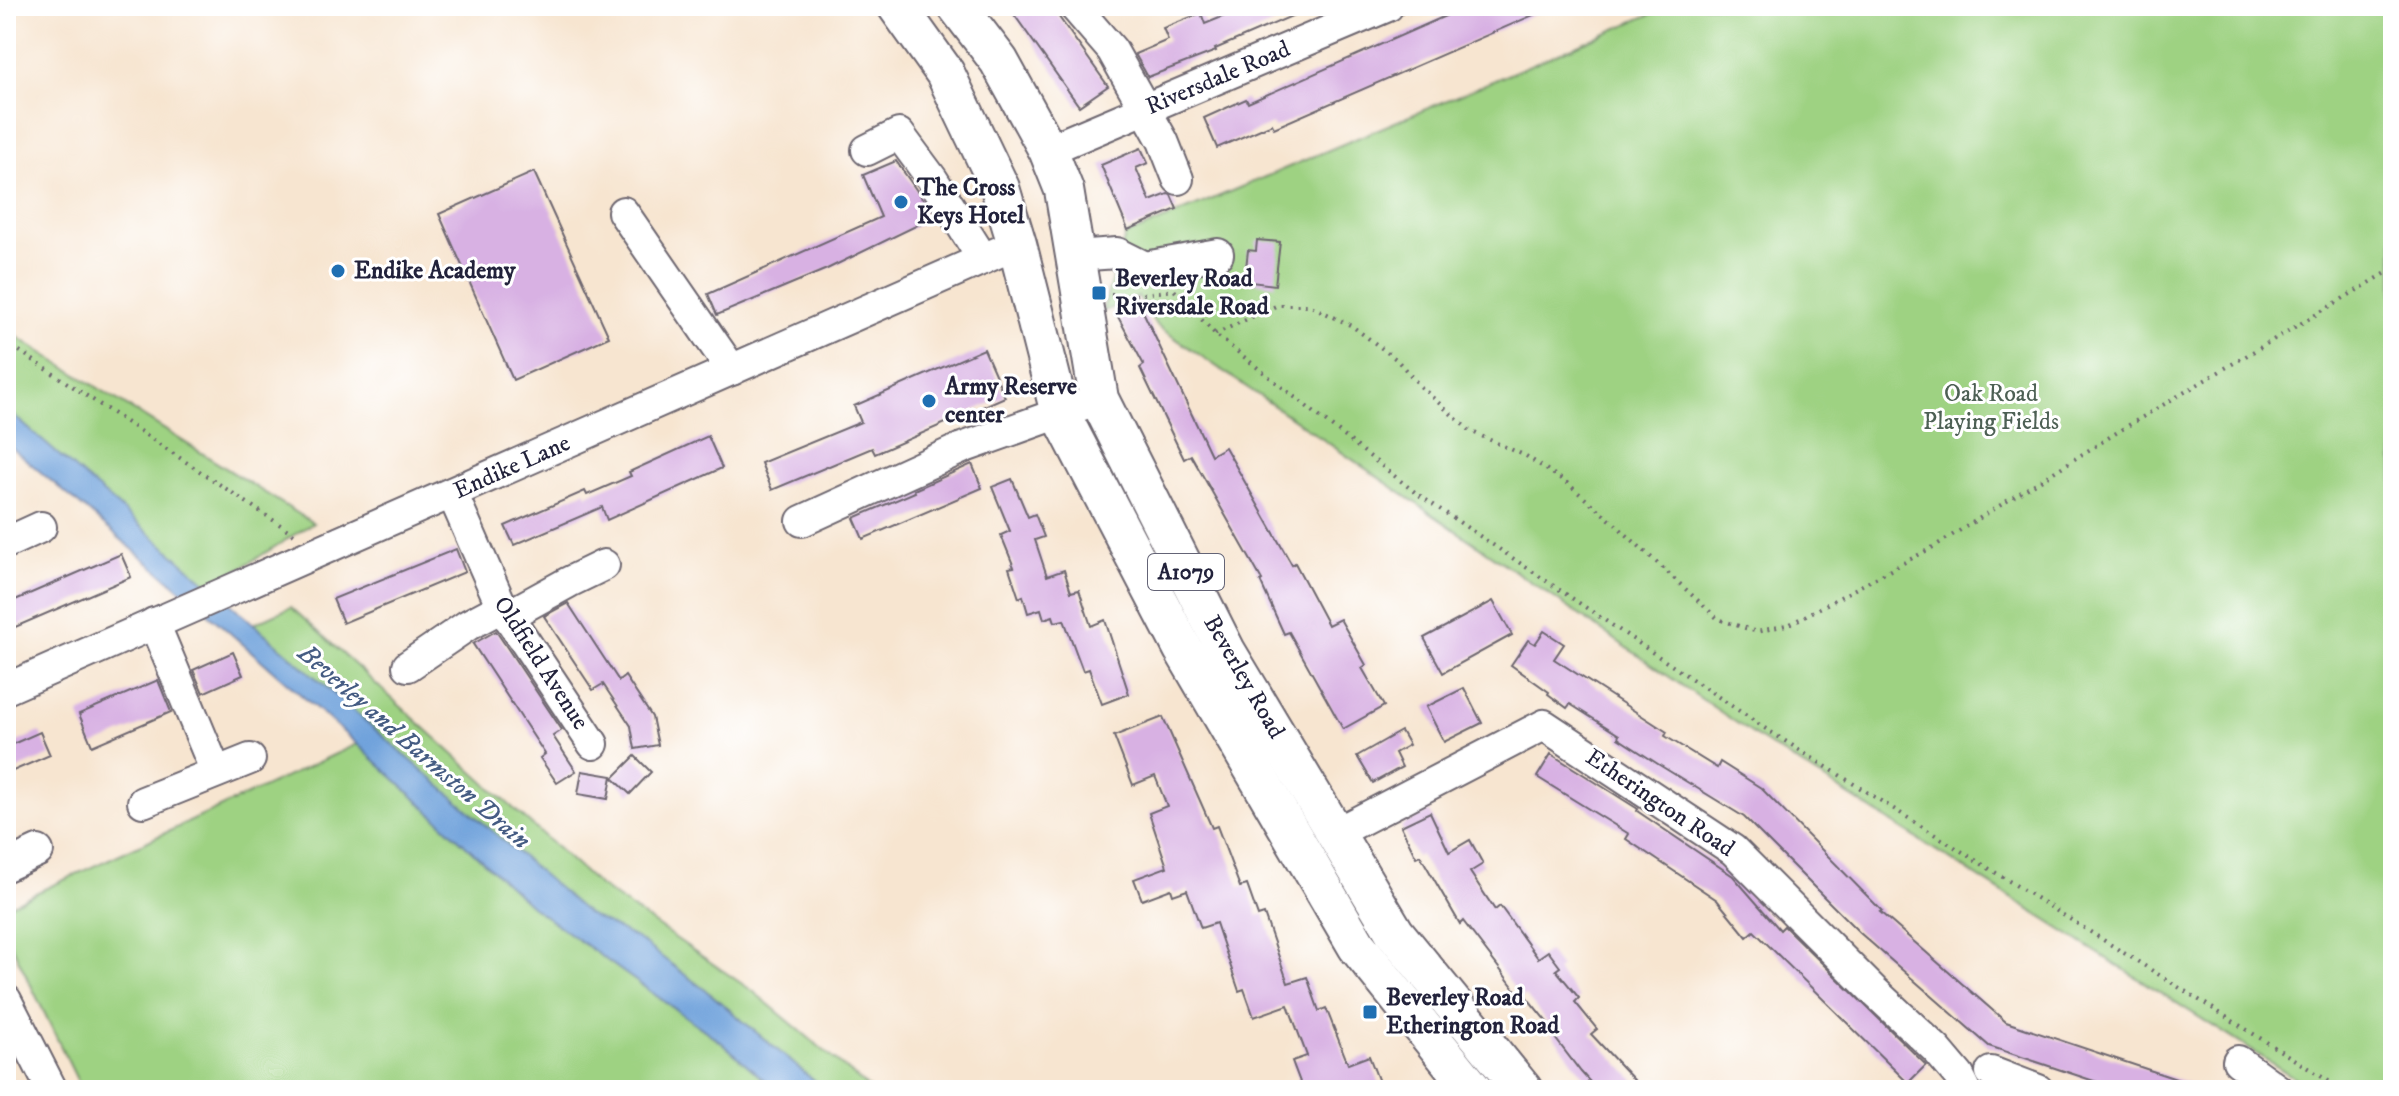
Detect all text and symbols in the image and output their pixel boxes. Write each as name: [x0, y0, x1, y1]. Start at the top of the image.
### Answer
street label: Riversdale Road: [1141, 34, 1295, 122]
place label: The Cross Keys Hotel: [916, 173, 1025, 231]
marker: The Cross Keys Hotel: [892, 193, 910, 211]
place label: Endike Academy: [354, 256, 516, 286]
marker: Endike Academy: [329, 262, 347, 280]
place label: Beverley Road Riversdale Road: [1115, 264, 1270, 322]
marker: Beverley Road Riversdale Road: [1090, 284, 1108, 302]
place label: Army Reserve center: [944, 372, 1077, 430]
park label: Oak Road Playing Fields: [1923, 379, 2059, 437]
marker: Army Reserve center: [920, 392, 938, 410]
street label: Endike Lane: [449, 428, 575, 506]
road number: A1079: [1148, 554, 1224, 590]
street label: Oldfield Avenue: [487, 591, 595, 735]
street label: Beverley Road: [1197, 610, 1291, 744]
water label: Beverley and Barmston Drain: [290, 636, 537, 857]
street label: Etherington Road: [1580, 742, 1740, 864]
place label: Beverley Road Etherington Road: [1386, 983, 1560, 1041]
marker: Beverley Road Etherington Road: [1361, 1003, 1379, 1021]

